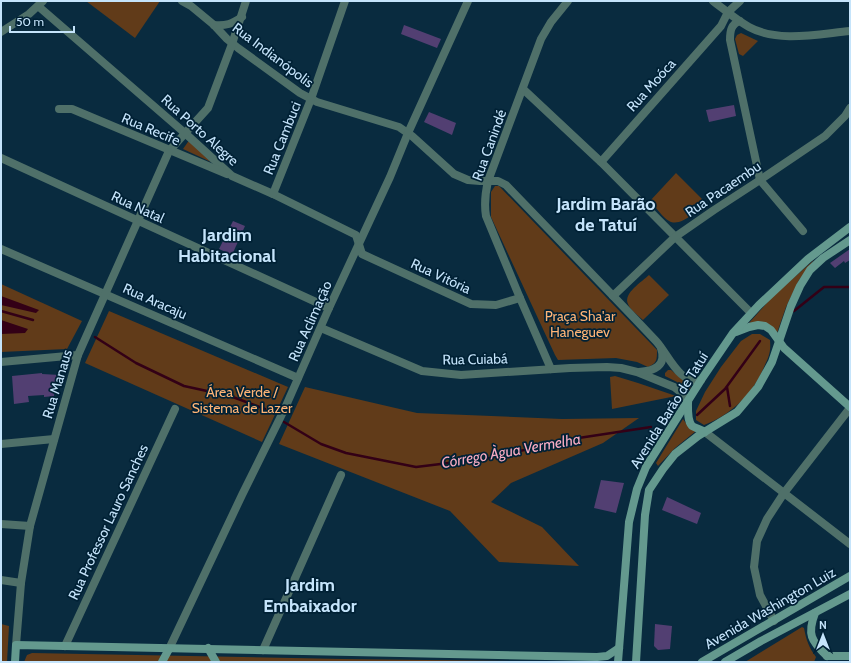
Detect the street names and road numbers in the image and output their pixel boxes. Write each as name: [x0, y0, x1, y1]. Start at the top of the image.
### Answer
street label: Rua Indianópolis: [229, 19, 317, 92]
street label: Rua Moóca: [623, 55, 680, 115]
street label: Rua Porto Alegre: [157, 90, 243, 170]
street label: Rua Cambuci: [259, 99, 305, 177]
street label: Rua Canindé: [468, 107, 510, 183]
street label: Rua Recife: [119, 109, 183, 149]
street label: Rua Pacaembu: [682, 157, 764, 221]
street label: Rua Natal: [109, 187, 168, 227]
street label: Rua Vitória: [408, 254, 474, 298]
street label: Rua Aclimação: [284, 278, 336, 364]
street label: Rua Aracaju: [120, 279, 190, 323]
street label: Rua Manaus: [38, 347, 76, 421]
street label: Avenida Barão de Tatuí: [626, 348, 712, 471]
street label: Rua Cuiabá: [442, 349, 508, 369]
street label: Rua Professor Lauro Sanches: [64, 441, 152, 603]
street label: Avenida Washington Luiz: [701, 563, 839, 653]

